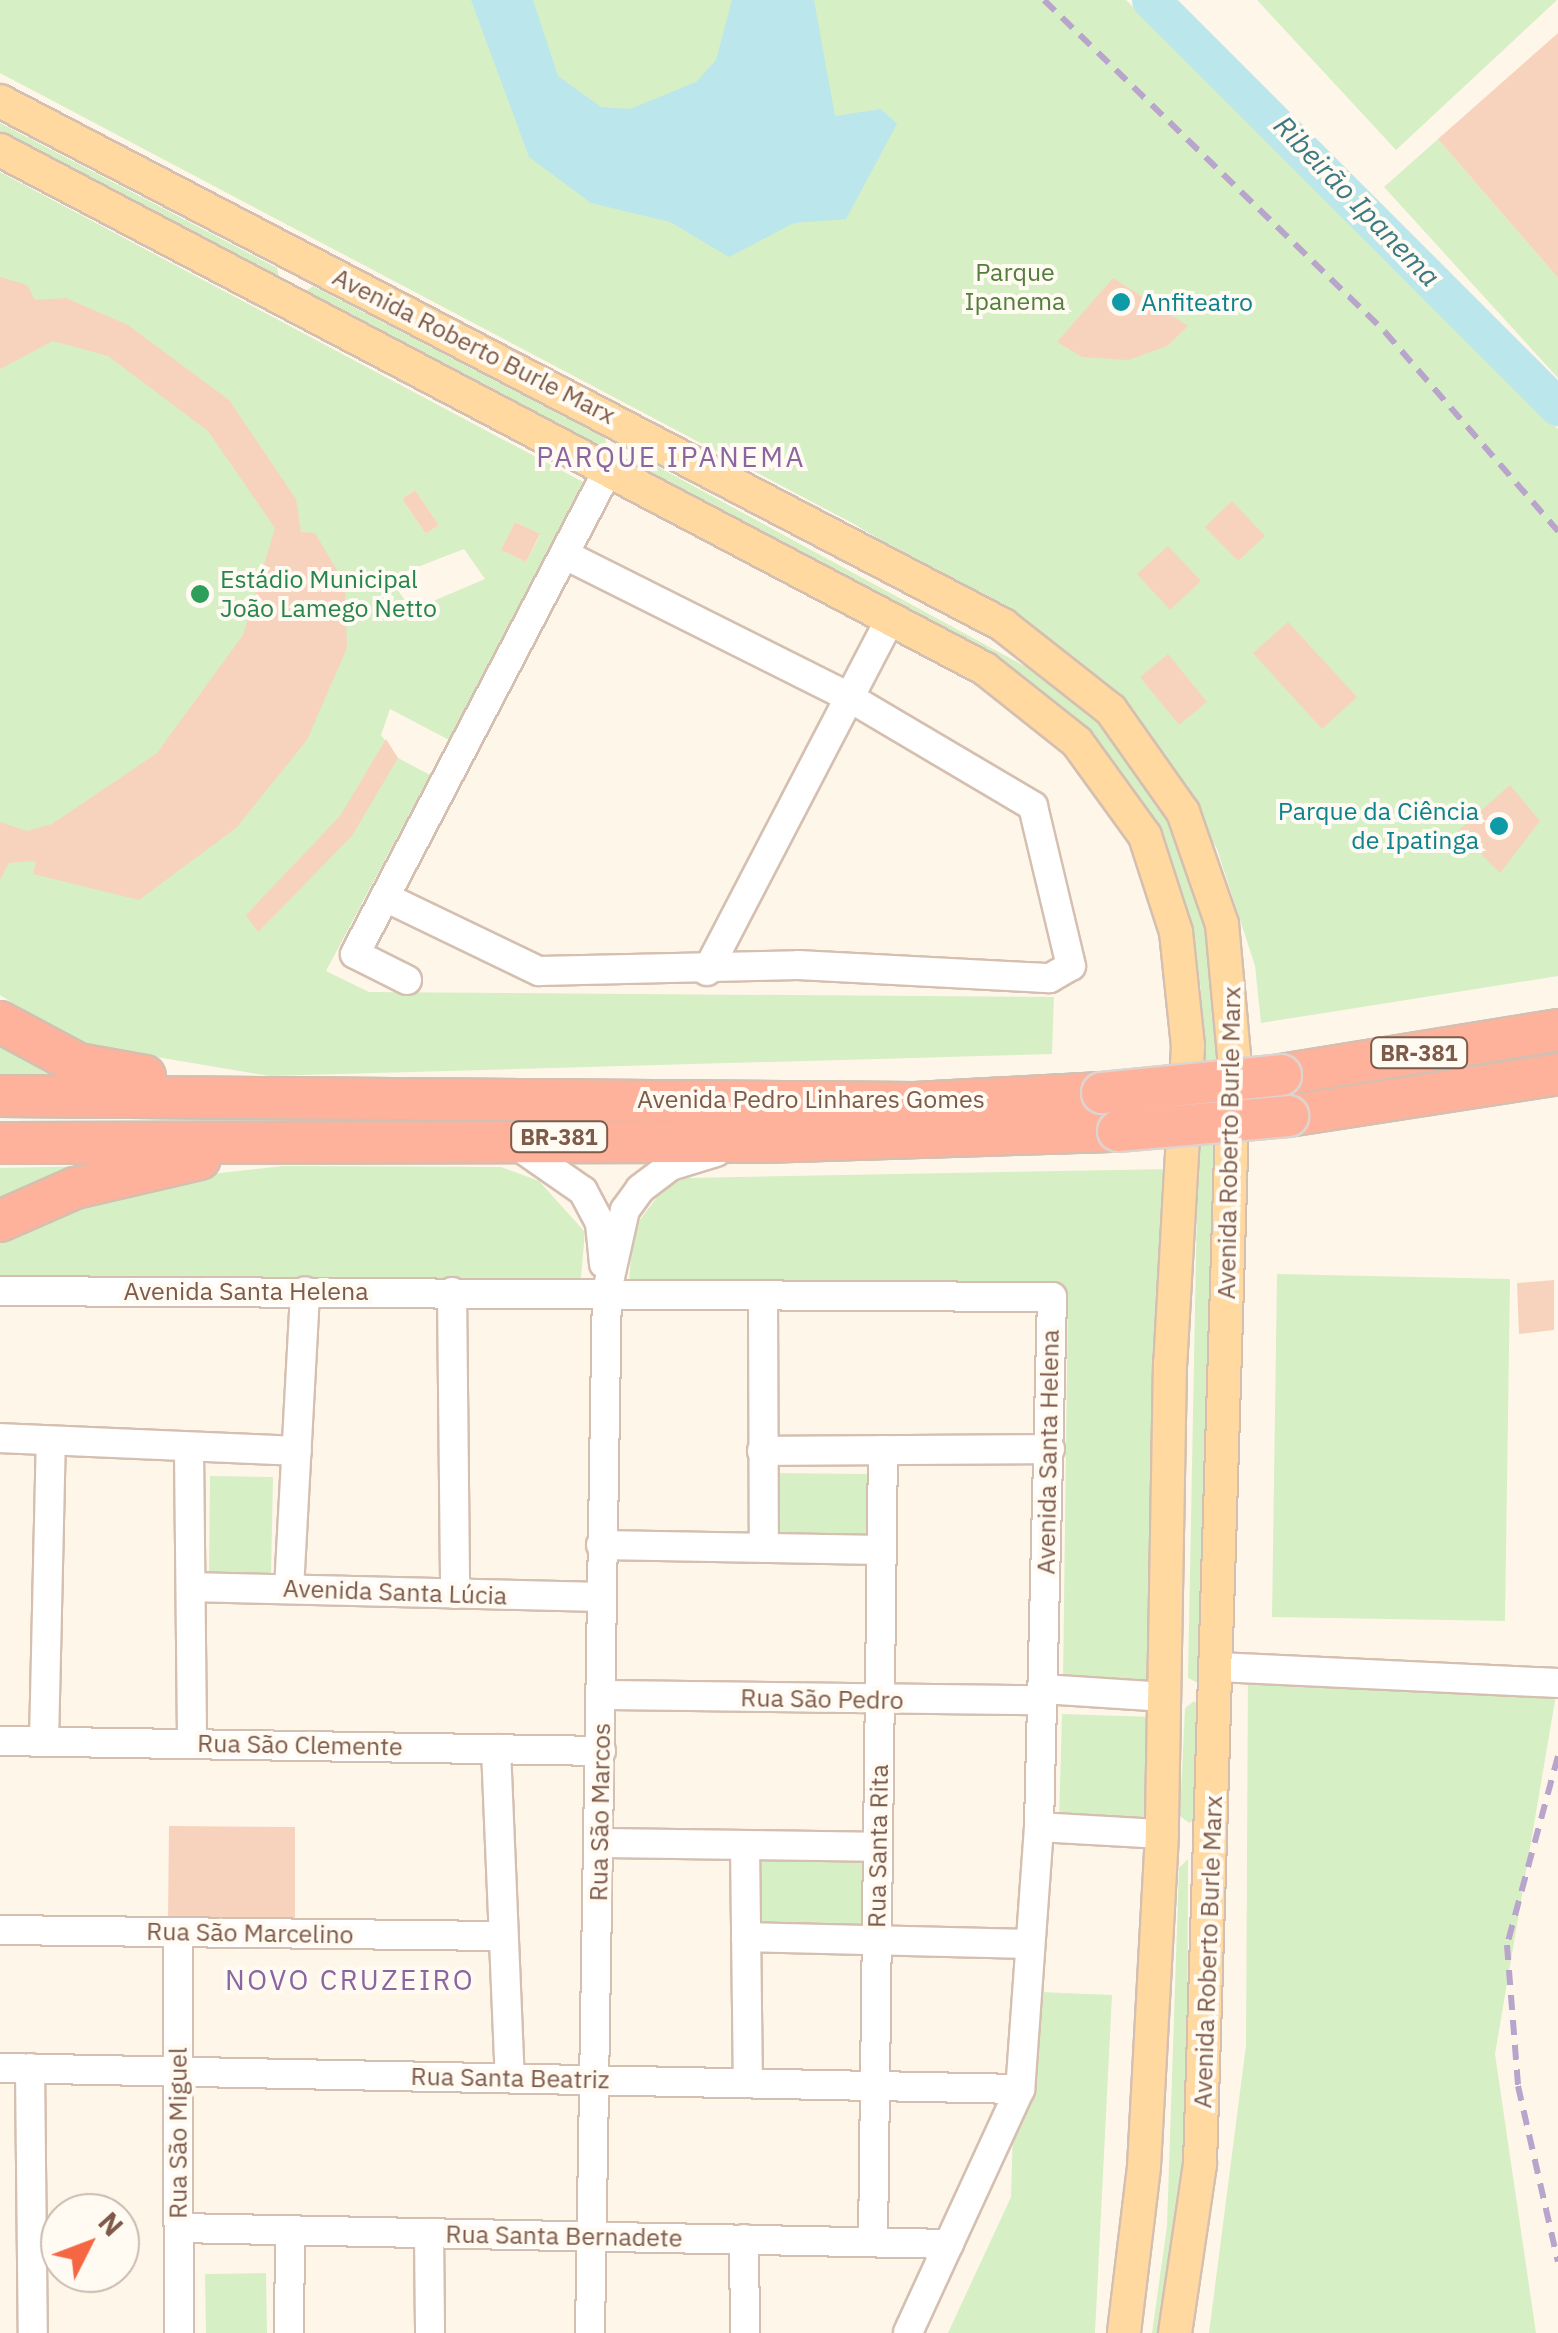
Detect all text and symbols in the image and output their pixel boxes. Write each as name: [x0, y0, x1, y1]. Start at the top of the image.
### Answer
water label: Ribeirão Ipanema: [1267, 109, 1447, 293]
park label: Parque Ipanema: [965, 258, 1065, 317]
street label: Avenida Roberto Burle Marx: [328, 262, 620, 430]
place label: Anfiteatro: [1141, 287, 1253, 317]
marker: Anfiteatro: [1110, 291, 1132, 313]
district label: PARQUE IPANEMA: [536, 440, 806, 474]
place label: Estádio Municipal João Lamego Netto: [220, 565, 437, 624]
marker: Estádio Municipal João Lamego Netto: [189, 583, 211, 605]
place label: Parque da Ciência de Ipatinga: [1278, 797, 1479, 856]
marker: Parque da Ciência de Ipatinga: [1488, 815, 1510, 837]
street label: Avenida Roberto Burle Marx: [1211, 986, 1247, 1300]
road number: BR-381: [1369, 1036, 1469, 1070]
street label: Avenida Pedro Linhares Gomes: [637, 1084, 985, 1114]
road number: BR-381: [509, 1120, 609, 1154]
street label: Avenida Santa Helena: [123, 1276, 369, 1306]
street label: Avenida Santa Helena: [1031, 1329, 1065, 1575]
street label: Avenida Santa Lúcia: [282, 1573, 508, 1611]
street label: Rua São Pedro: [740, 1683, 904, 1715]
street label: Rua São Marcos: [583, 1722, 617, 1902]
street label: Rua São Clemente: [197, 1728, 403, 1762]
street label: Rua Santa Rita: [862, 1764, 894, 1928]
street label: Avenida Roberto Burle Marx: [1188, 1795, 1228, 2109]
street label: Rua São Marcelino: [146, 1916, 354, 1950]
district label: NOVO CRUZEIRO: [225, 1963, 475, 1997]
street label: Rua São Miguel: [163, 2047, 193, 2219]
street label: Rua Santa Beatriz: [410, 2061, 610, 2095]
north arrow: [40, 2193, 140, 2293]
text: N: [91, 2204, 132, 2244]
street label: Rua Santa Bernadete: [445, 2219, 683, 2253]

